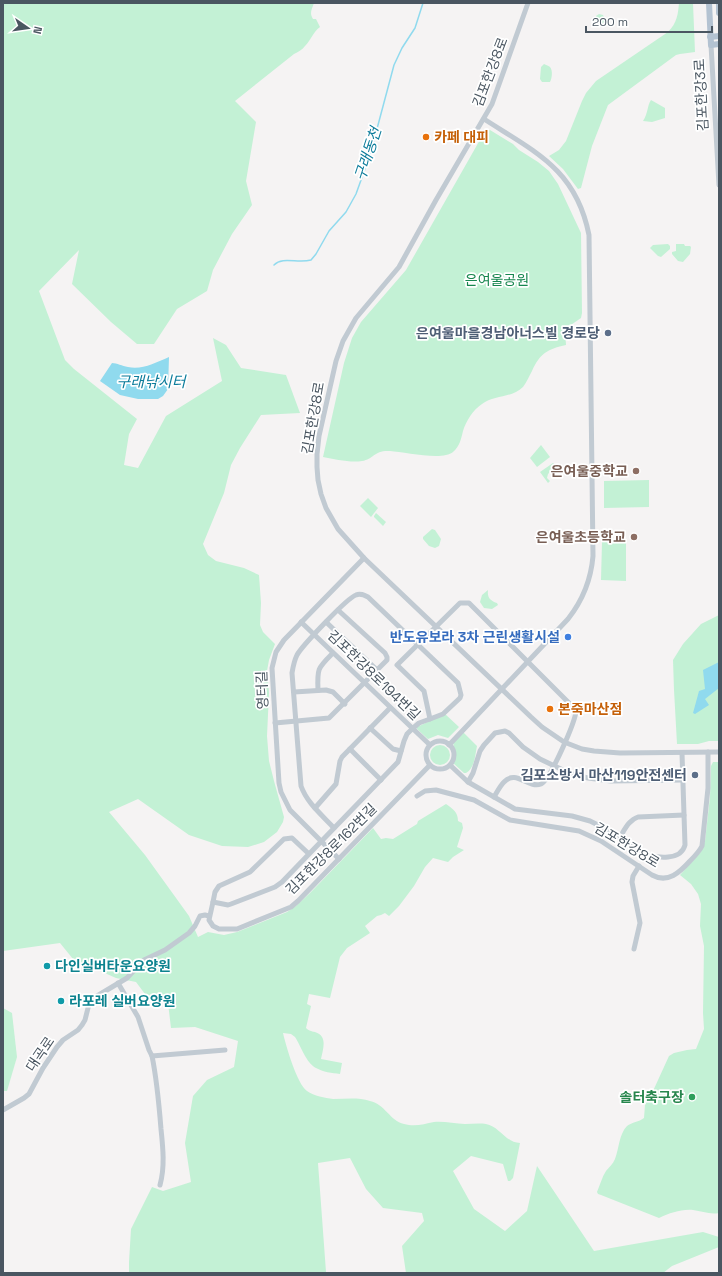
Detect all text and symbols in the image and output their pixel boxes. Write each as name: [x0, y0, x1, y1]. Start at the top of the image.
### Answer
north arrow: [8, 8, 48, 48]
scale bar: [586, 8, 712, 34]
text: 200 m: [592, 14, 628, 30]
text: N: [30, 25, 45, 35]
street label: 김포한강8로: [468, 35, 512, 109]
street label: 김포한강3로: [690, 58, 712, 132]
water label: 구래동천: [350, 123, 386, 183]
place label: 카페 대피: [434, 128, 489, 146]
marker: 카페 대피: [421, 132, 431, 142]
park label: 은여울공원: [465, 271, 529, 289]
place label: 은여울마을경남아너스빌 경로당: [416, 324, 600, 342]
marker: 은여울마을경남아너스빌 경로당: [603, 328, 613, 338]
water label: 구래낚시터: [116, 372, 188, 391]
street label: 김포한강8로: [298, 380, 328, 456]
place label: 은여울중학교: [551, 462, 628, 480]
marker: 은여울중학교: [631, 466, 641, 476]
place label: 은여울초등학교: [536, 528, 626, 546]
marker: 은여울초등학교: [629, 532, 639, 542]
street label: 김포한강8로194번길: [324, 626, 424, 724]
place label: 반도유보라 3차 근린생활시설: [390, 628, 560, 646]
marker: 반도유보라 3차 근린생활시설: [563, 632, 573, 642]
street label: 영터길: [252, 670, 272, 710]
place label: 본죽마산점: [558, 700, 622, 718]
marker: 본죽마산점: [545, 704, 555, 714]
place label: 김포소방서 마산119안전센터: [520, 766, 687, 784]
marker: 김포소방서 마산119안전센터: [690, 770, 700, 780]
street label: 김포한강8로162번길: [282, 800, 380, 898]
street label: 김포한강8로: [591, 818, 663, 872]
place label: 다인실버타운요양원: [55, 957, 171, 975]
marker: 다인실버타운요양원: [42, 961, 52, 971]
place label: 라포레 실버요양원: [69, 992, 176, 1010]
marker: 라포레 실버요양원: [56, 996, 66, 1006]
street label: 대곡로: [22, 1033, 58, 1075]
place label: 솔터축구장: [620, 1088, 684, 1106]
marker: 솔터축구장: [687, 1092, 697, 1102]

